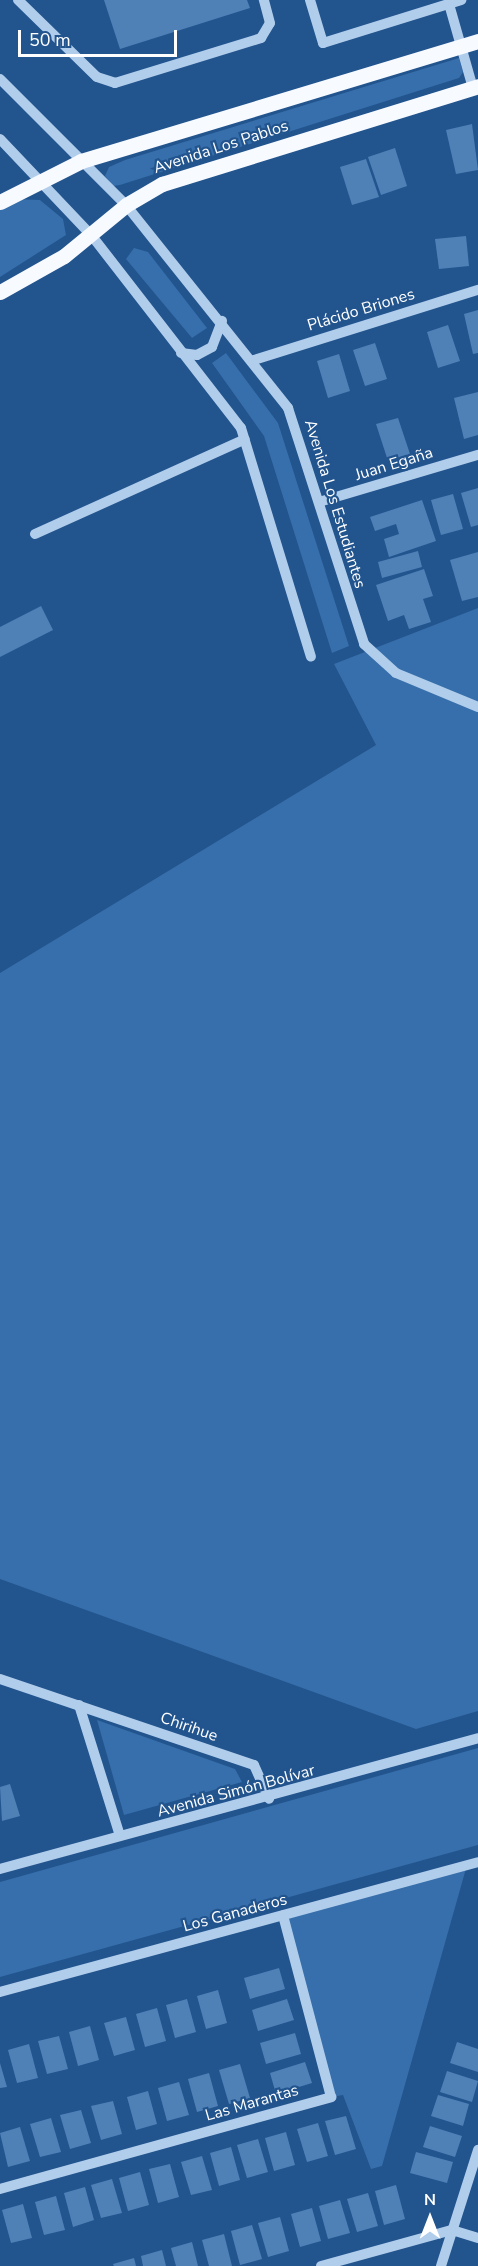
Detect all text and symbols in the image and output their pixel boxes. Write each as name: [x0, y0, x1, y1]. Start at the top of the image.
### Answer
scale bar: [21, 18, 180, 56]
text: 50 m: [29, 28, 71, 52]
street label: Avenida Los Pablos: [151, 116, 291, 178]
street label: Plácido Briones: [305, 285, 417, 335]
street label: Avenida Los Estudiantes: [300, 417, 370, 591]
street label: Juan Egaña: [353, 443, 435, 485]
street label: Chirihue: [158, 1708, 220, 1746]
street label: Avenida Simón Bolívar: [155, 1761, 317, 1821]
street label: Los Ganaderos: [181, 1890, 289, 1936]
street label: Las Marantas: [203, 2081, 301, 2125]
north arrow: [400, 2188, 460, 2248]
text: N: [424, 2189, 436, 2211]

